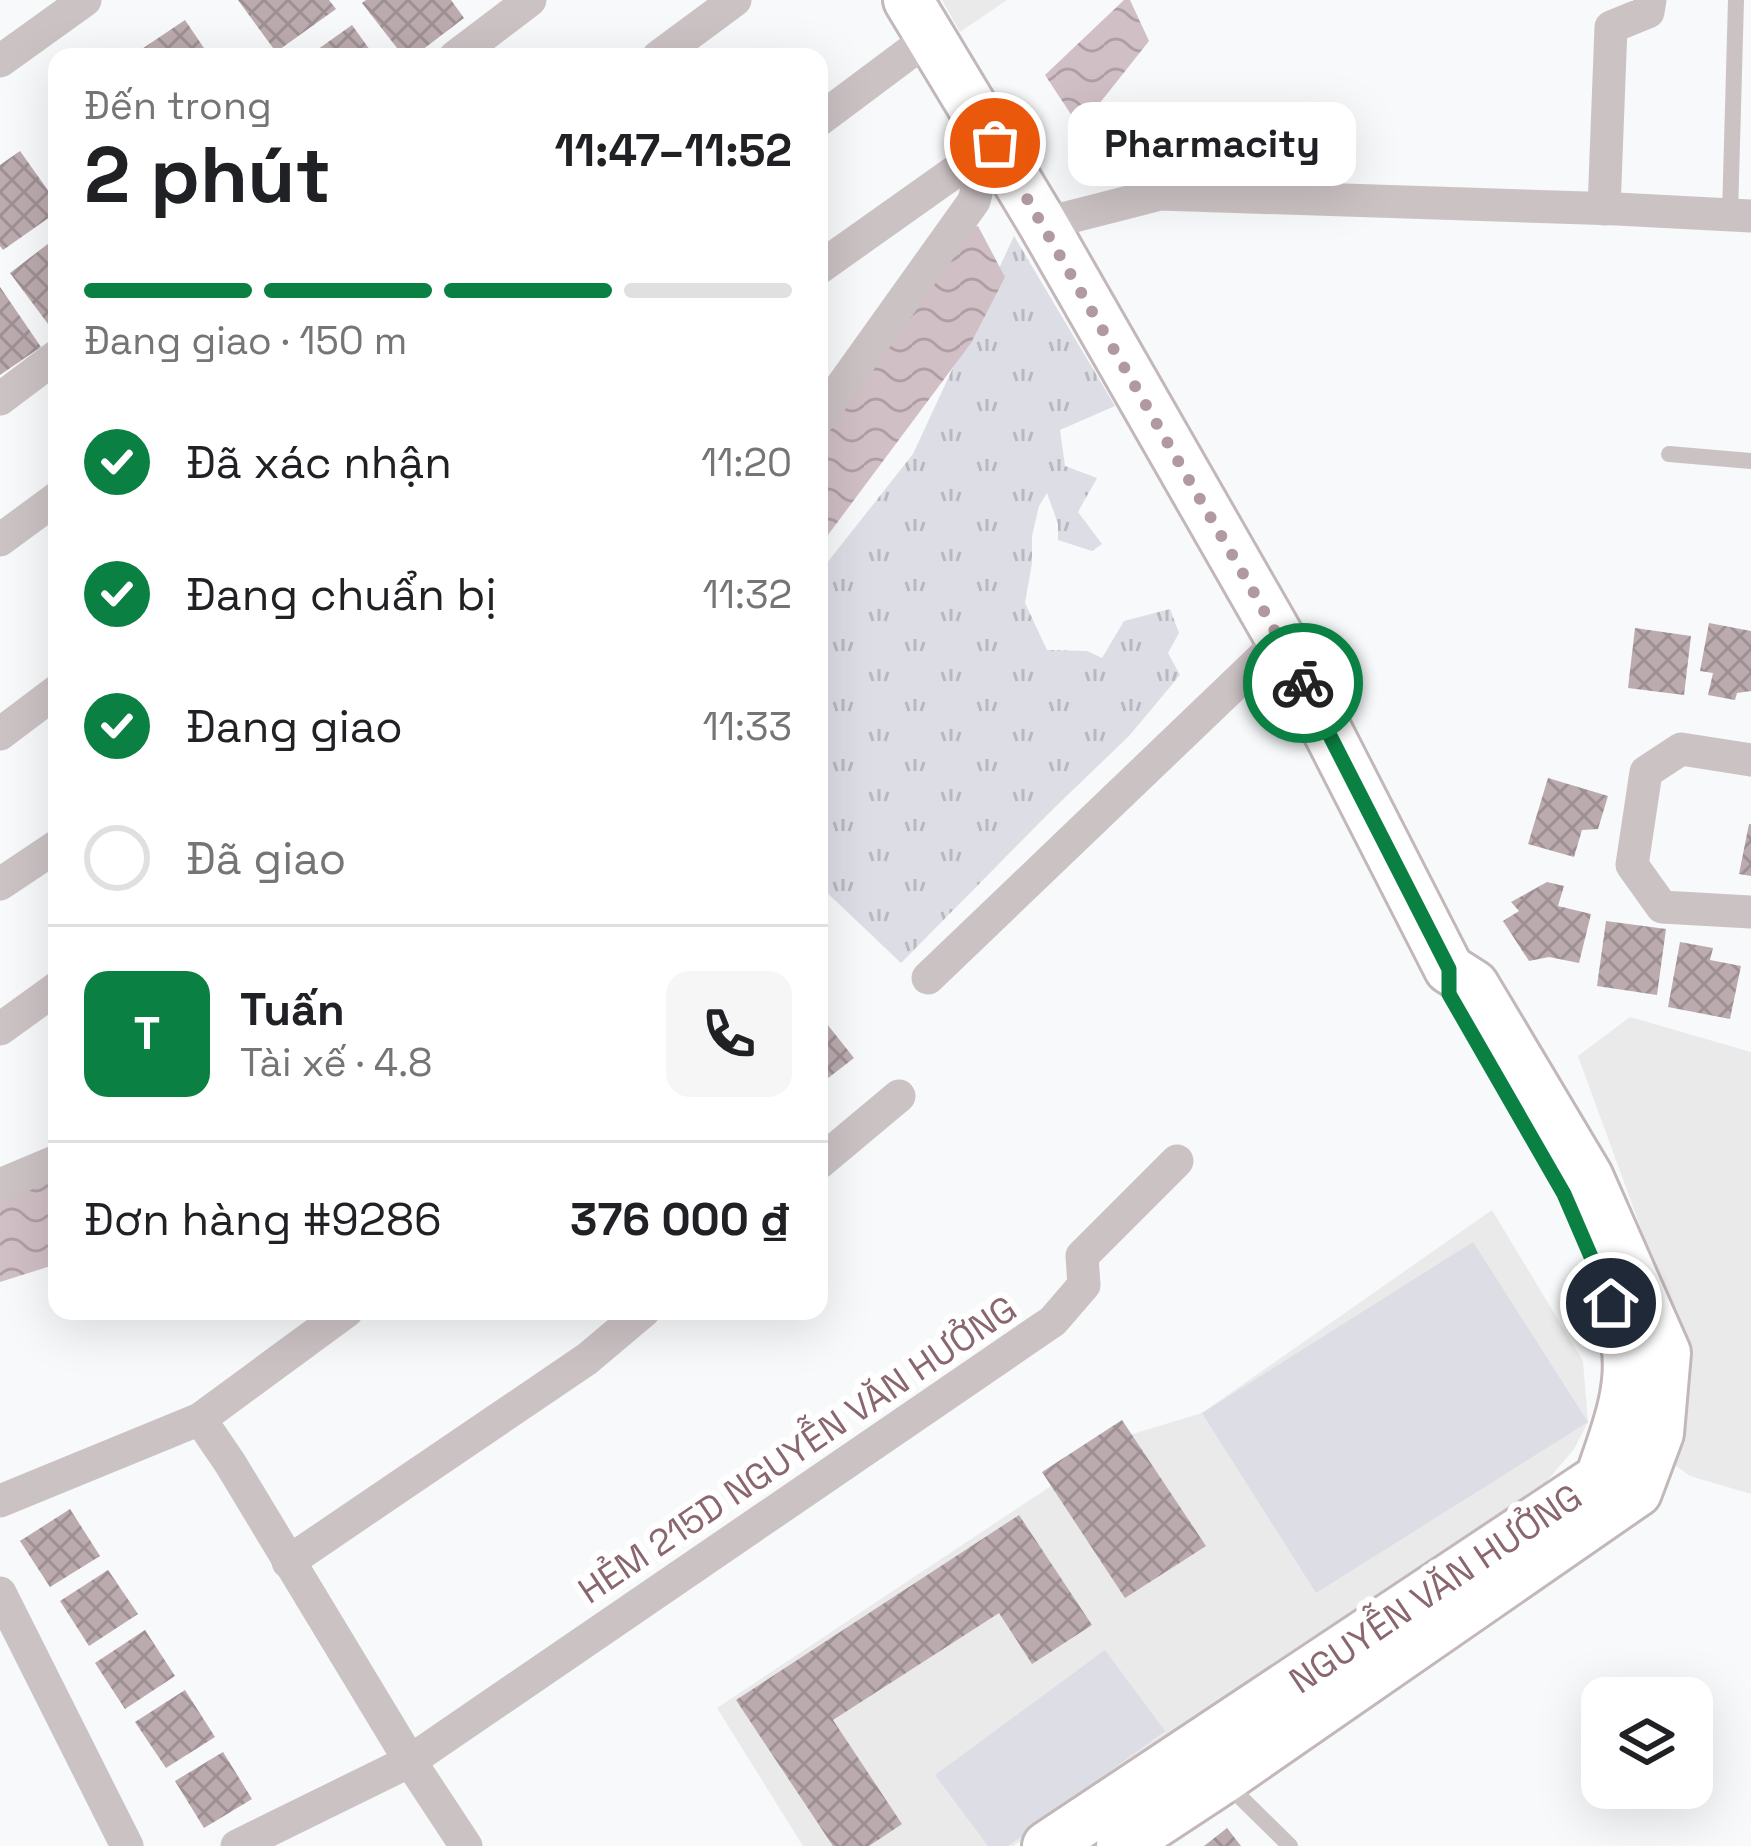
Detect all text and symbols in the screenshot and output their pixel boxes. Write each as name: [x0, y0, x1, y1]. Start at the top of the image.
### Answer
text: Đến trong: [84, 81, 272, 130]
pin: [944, 92, 1046, 194]
callout: Pharmacity: [1067, 101, 1355, 185]
icon: bag: [962, 110, 1028, 176]
text: Pharmacity: [1104, 119, 1320, 168]
text: 11:47–11:52: [554, 122, 792, 179]
text: 2 phút: [84, 125, 331, 225]
text: Đang giao · 150 m: [84, 316, 407, 365]
icon: check: [84, 429, 150, 495]
text: Đã xác nhận: [186, 434, 452, 491]
text: 11:20: [701, 438, 792, 487]
icon: check: [84, 561, 150, 627]
text: Đang chuẩn bị: [186, 566, 496, 623]
text: 11:32: [702, 570, 792, 619]
courier: [1243, 623, 1363, 743]
icon: bike: [1270, 650, 1336, 716]
icon: check: [84, 693, 150, 759]
text: Đang giao: [186, 698, 403, 755]
text: 11:33: [702, 702, 792, 751]
text: Đã giao: [186, 830, 346, 887]
button: phone: [666, 971, 792, 1097]
text: Tuấn: [240, 981, 345, 1038]
text: T: [134, 1005, 160, 1062]
text: Tài xế · 4.8: [240, 1038, 432, 1087]
text: Đơn hàng #9286: [84, 1191, 441, 1248]
text: 376 000 ₫: [570, 1191, 792, 1248]
pin: [1560, 1252, 1662, 1354]
icon: home: [1578, 1270, 1644, 1336]
street label: HẺM 215D NGUYỄN VĂN HƯỞNG: [568, 1283, 1025, 1614]
street label: NGUYỄN VĂN HƯỞNG: [1279, 1471, 1591, 1704]
map controls: [1581, 1677, 1713, 1809]
button: layers: [1581, 1677, 1713, 1809]

